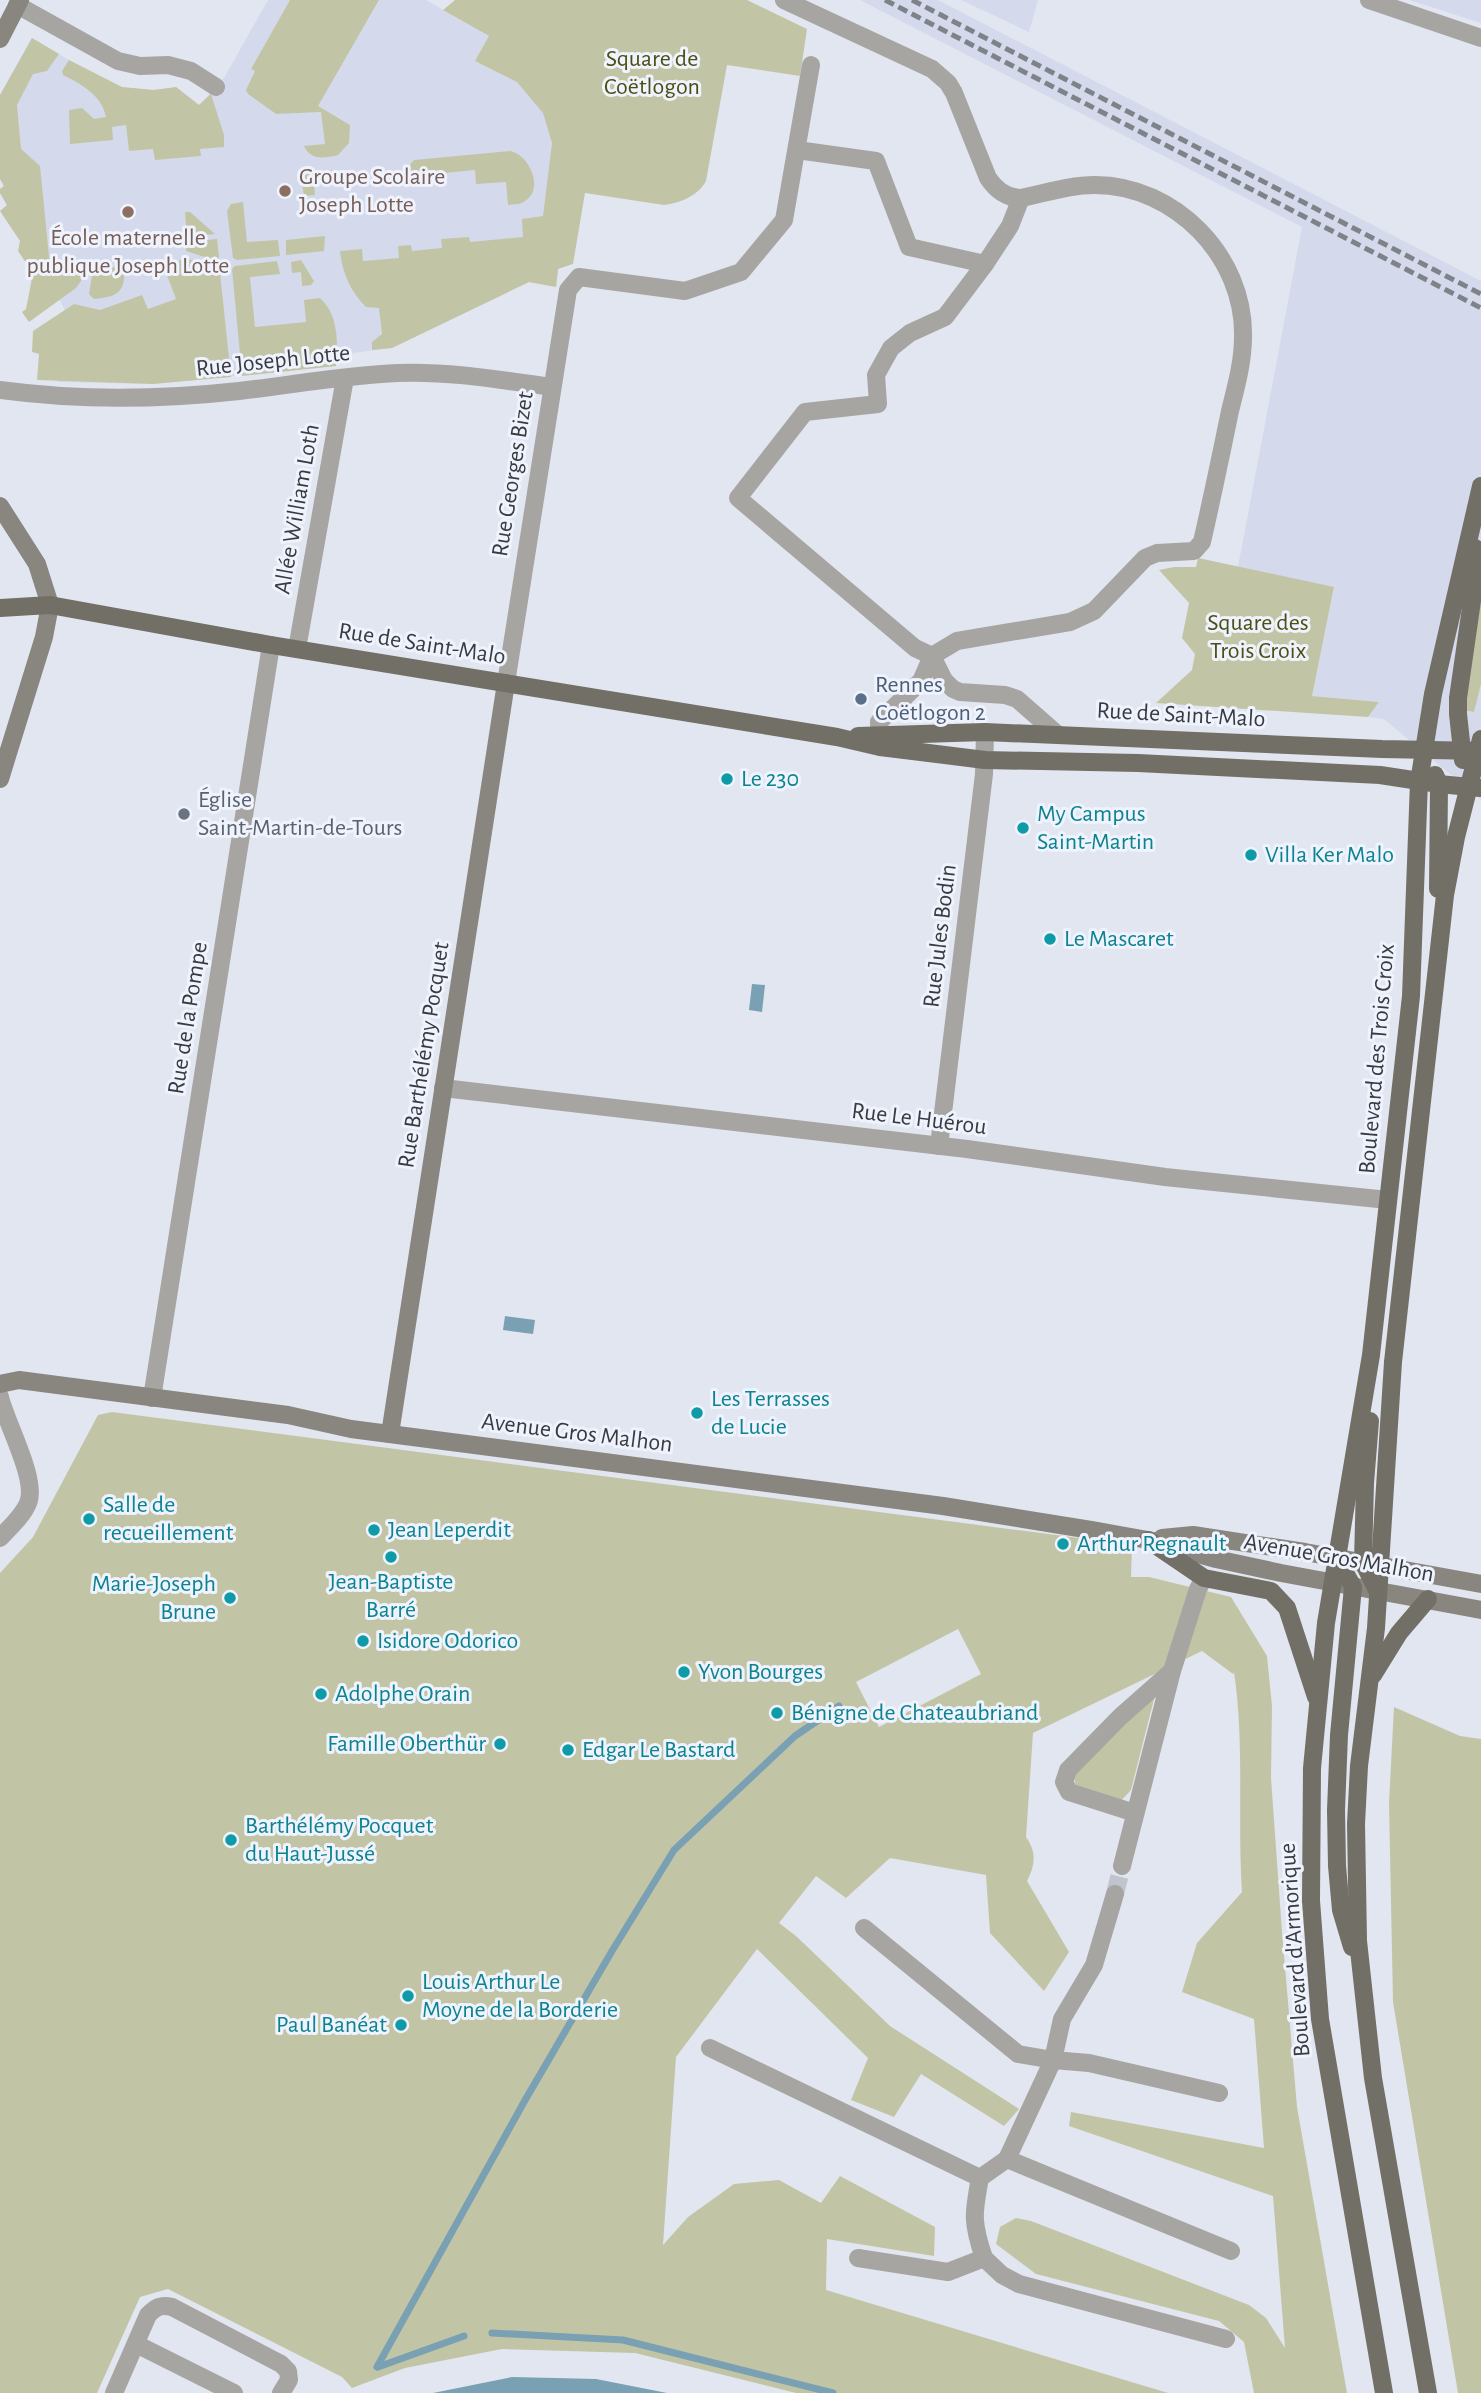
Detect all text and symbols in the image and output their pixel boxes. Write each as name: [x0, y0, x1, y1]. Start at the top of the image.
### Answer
park label: Square de Coëtlogon: [604, 47, 700, 99]
place label: Groupe Scolaire Joseph Lotte: [299, 165, 445, 217]
marker: Groupe Scolaire Joseph Lotte: [277, 183, 293, 199]
marker: École maternelle publique Joseph Lotte: [120, 204, 136, 220]
place label: École maternelle publique Joseph Lotte: [27, 224, 229, 278]
street label: Rue Joseph Lotte: [195, 341, 351, 381]
street label: Rue Georges Bizet: [488, 389, 538, 558]
street label: Allée William Loth: [270, 422, 324, 596]
park label: Square des Trois Croix: [1207, 611, 1309, 663]
street label: Rue de Saint-Malo: [337, 619, 507, 669]
place label: Rennes Coëtlogon 2: [875, 673, 986, 725]
marker: Rennes Coëtlogon 2: [853, 691, 869, 707]
street label: Rue de Saint-Malo: [1096, 699, 1266, 731]
place label: Le 230: [741, 767, 799, 791]
marker: Le 230: [719, 771, 735, 787]
place label: Église Saint-Martin-de-Tours: [198, 786, 402, 840]
place label: My Campus Saint-Martin: [1037, 802, 1154, 854]
marker: Église Saint-Martin-de-Tours: [176, 806, 192, 822]
marker: My Campus Saint-Martin: [1015, 820, 1031, 836]
place label: Villa Ker Malo: [1265, 843, 1394, 867]
marker: Villa Ker Malo: [1243, 847, 1259, 863]
street label: Rue Jules Bodin: [919, 863, 961, 1009]
place label: Le Mascaret: [1064, 927, 1174, 951]
marker: Le Mascaret: [1042, 931, 1058, 947]
street label: Rue de la Pompe: [164, 940, 212, 1096]
street label: Rue Barthélémy Pocquet: [394, 940, 454, 1170]
street label: Boulevard des Trois Croix: [1355, 942, 1399, 1175]
street label: Rue Le Huérou: [850, 1099, 988, 1139]
place label: Les Terrasses de Lucie: [711, 1387, 830, 1439]
marker: Les Terrasses de Lucie: [689, 1405, 705, 1421]
street label: Avenue Gros Malhon: [480, 1409, 674, 1457]
place label: Salle de recueillement: [103, 1493, 234, 1545]
marker: Salle de recueillement: [81, 1511, 97, 1527]
place label: Jean Leperdit: [388, 1518, 511, 1542]
marker: Jean Leperdit: [366, 1522, 382, 1538]
street label: Avenue Gros Malhon: [1242, 1529, 1436, 1587]
place label: Arthur Regnault: [1077, 1532, 1227, 1556]
marker: Arthur Regnault: [1055, 1536, 1071, 1552]
marker: Jean-Baptiste Barré: [383, 1549, 399, 1565]
place label: Jean-Baptiste Barré: [329, 1570, 453, 1622]
place label: Marie-Joseph Brune: [92, 1572, 216, 1624]
marker: Marie-Joseph Brune: [222, 1590, 238, 1606]
place label: Isidore Odorico: [377, 1629, 518, 1653]
marker: Isidore Odorico: [355, 1633, 371, 1649]
place label: Yvon Bourges: [698, 1660, 823, 1684]
marker: Yvon Bourges: [676, 1664, 692, 1680]
place label: Adolphe Orain: [335, 1682, 470, 1706]
marker: Adolphe Orain: [313, 1686, 329, 1702]
place label: Bénigne de Chateaubriand: [791, 1701, 1039, 1725]
marker: Bénigne de Chateaubriand: [769, 1705, 785, 1721]
place label: Famille Oberthür: [327, 1732, 486, 1756]
marker: Famille Oberthür: [492, 1736, 508, 1752]
place label: Edgar Le Bastard: [582, 1738, 736, 1762]
marker: Edgar Le Bastard: [560, 1742, 576, 1758]
place label: Barthélémy Pocquet du Haut-Jussé: [245, 1814, 434, 1866]
marker: Barthélémy Pocquet du Haut-Jussé: [223, 1832, 239, 1848]
street label: Boulevard d'Armorique: [1276, 1842, 1314, 2058]
place label: Louis Arthur Le Moyne de la Borderie: [422, 1970, 618, 2022]
marker: Louis Arthur Le Moyne de la Borderie: [400, 1988, 416, 2004]
place label: Paul Banéat: [276, 2013, 387, 2037]
marker: Paul Banéat: [393, 2017, 409, 2033]

